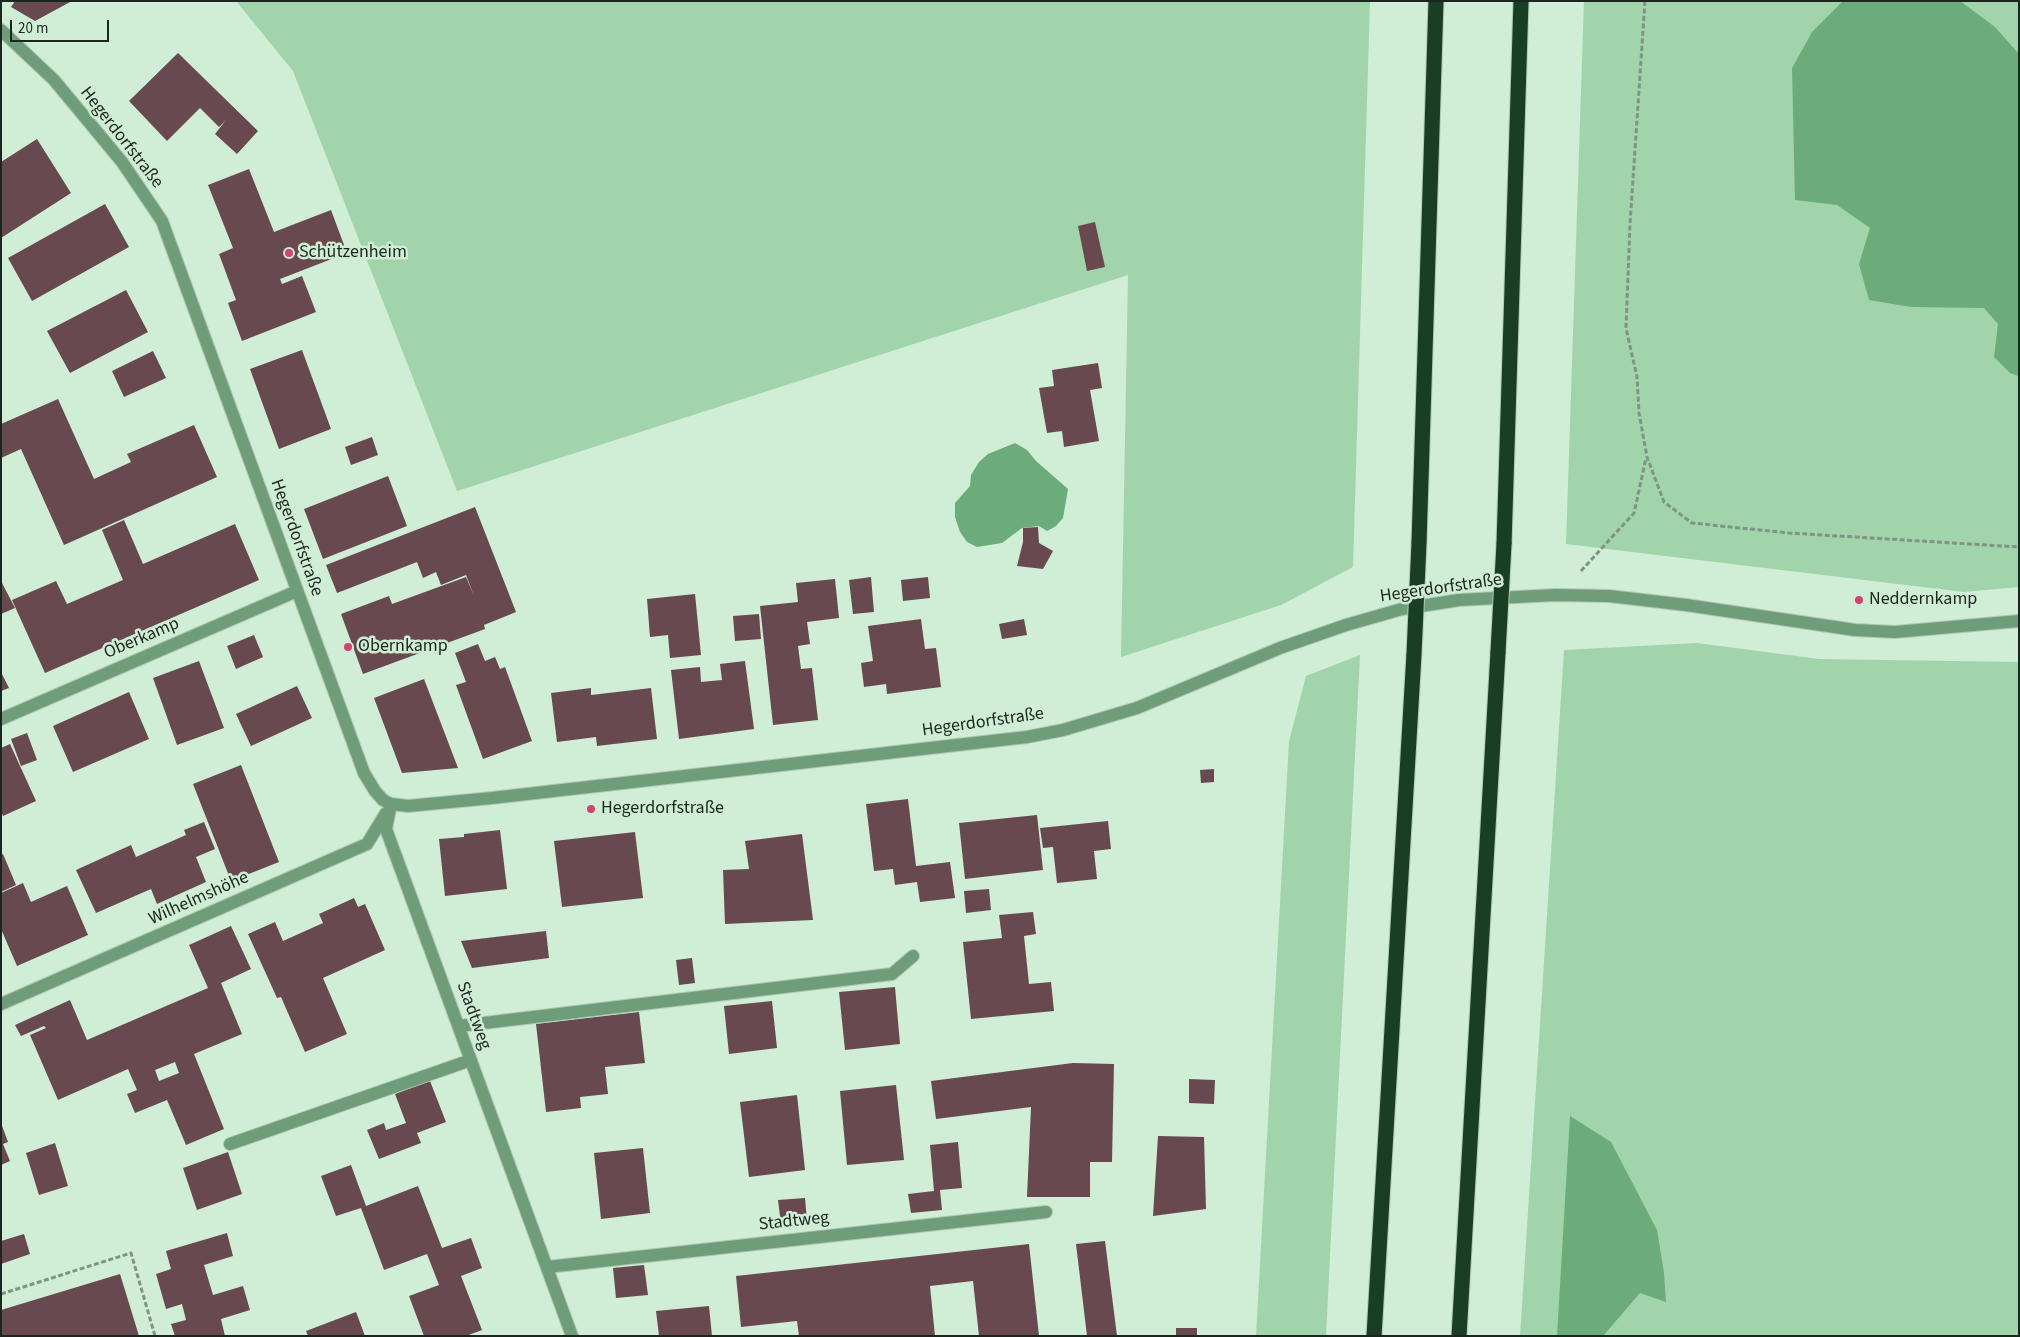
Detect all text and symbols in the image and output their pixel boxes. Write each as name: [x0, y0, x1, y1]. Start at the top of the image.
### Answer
scale bar: [12, 10, 111, 42]
text: 20 m: [18, 18, 48, 39]
street label: Hegerdorfstraße: [75, 83, 167, 193]
place label: Schützenheim: [299, 242, 407, 264]
marker: Schützenheim: [283, 247, 295, 259]
street label: Hegerdorfstraße: [265, 477, 327, 599]
street label: Hegerdorfstraße: [1379, 570, 1503, 608]
place label: Neddernkamp: [1869, 589, 1977, 611]
marker: Neddernkamp: [1853, 594, 1865, 606]
street label: Oberkamp: [101, 613, 183, 665]
place label: Obernkamp: [358, 636, 448, 658]
marker: Obernkamp: [342, 641, 354, 653]
street label: Hegerdorfstraße: [921, 704, 1045, 742]
place label: Hegerdorfstraße: [601, 798, 724, 820]
marker: Hegerdorfstraße: [585, 803, 597, 815]
street label: Wilhelmshöhe: [146, 867, 252, 931]
street label: Stadtweg: [451, 979, 495, 1053]
street label: Stadtweg: [758, 1208, 830, 1236]

